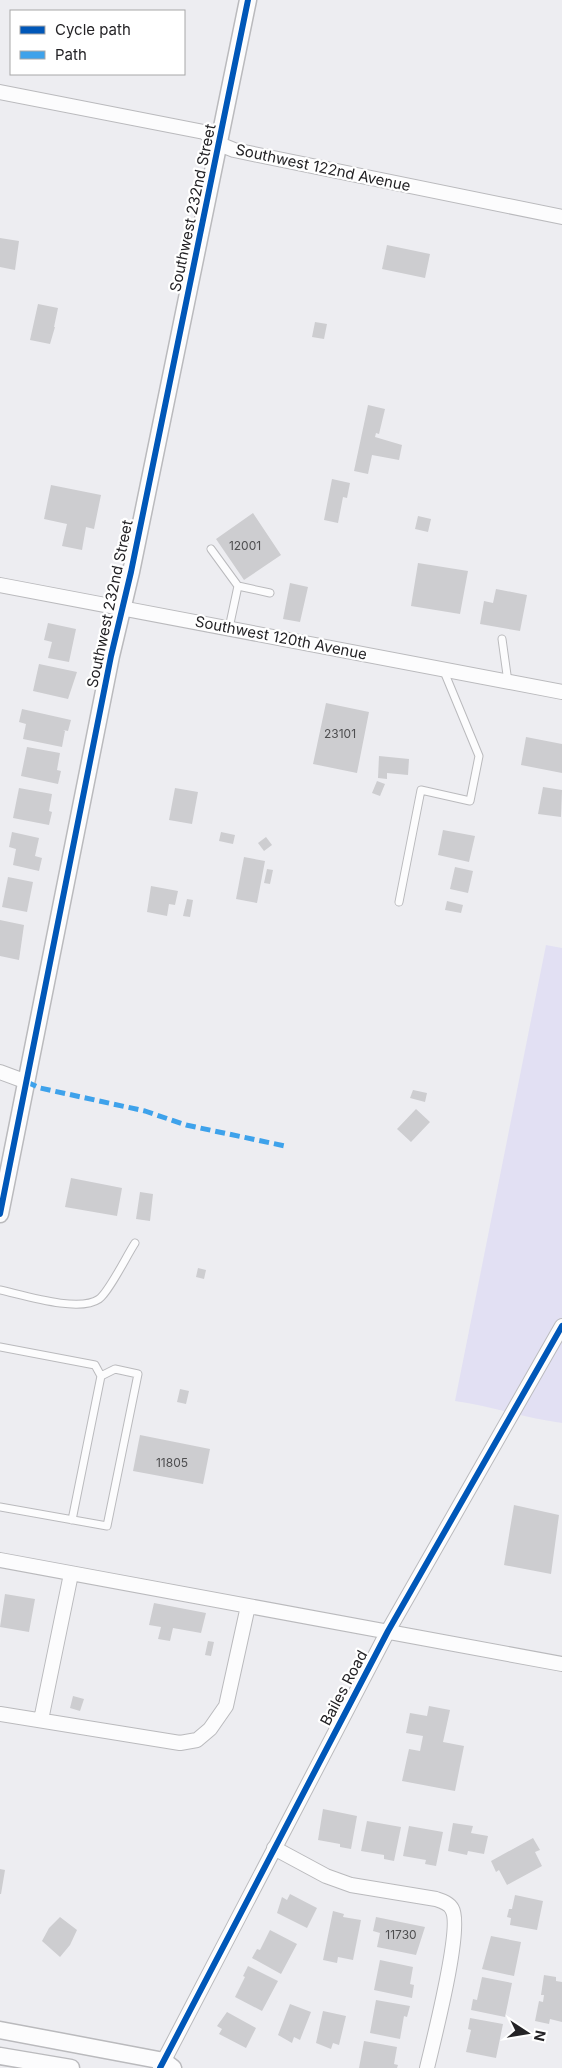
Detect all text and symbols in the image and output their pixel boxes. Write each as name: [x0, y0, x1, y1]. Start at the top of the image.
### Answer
legend: [10, 10, 185, 75]
text: Cycle path: [55, 20, 131, 39]
text: Path: [55, 45, 87, 64]
street label: Southwest 232nd Street: [165, 122, 220, 294]
street label: Southwest 122nd Avenue: [234, 140, 412, 195]
street label: Southwest 232nd Street: [82, 518, 137, 690]
house number: 12001: [229, 538, 261, 553]
street label: Southwest 120th Avenue: [194, 612, 369, 664]
house number: 23101: [324, 726, 356, 741]
house number: 11805: [156, 1455, 188, 1470]
street label: Bailes Road: [316, 1647, 371, 1729]
house number: 11730: [385, 1927, 417, 1942]
north arrow: [502, 2008, 552, 2058]
text: N: [531, 2029, 550, 2043]

